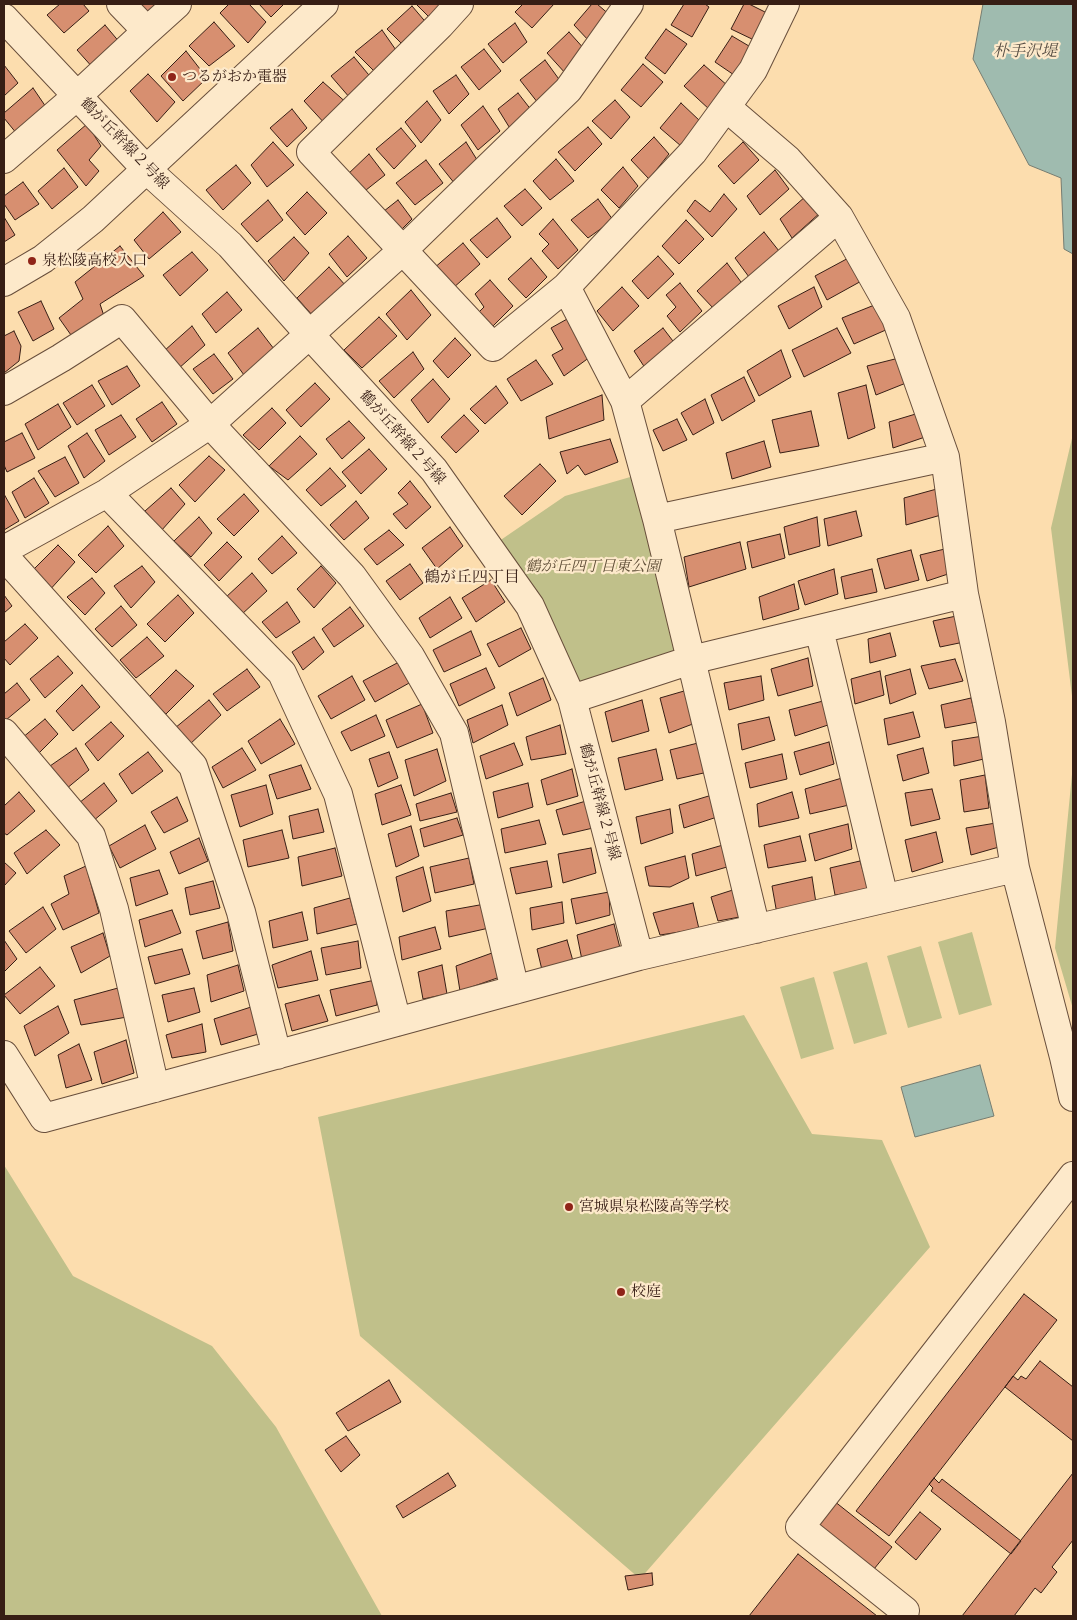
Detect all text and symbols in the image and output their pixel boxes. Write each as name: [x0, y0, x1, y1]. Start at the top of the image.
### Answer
water label: 朴手沢堤: [993, 42, 1057, 62]
place label: つるがおか電器: [182, 68, 287, 86]
marker: つるがおか電器: [166, 71, 178, 83]
street label: 鶴が丘幹線２号線: [76, 95, 172, 193]
place label: 泉松陵高校入口: [42, 252, 147, 270]
marker: 泉松陵高校入口: [26, 255, 38, 267]
street label: 鶴が丘幹線２号線: [355, 387, 449, 489]
park label: 鶴が丘四丁目東公園: [526, 558, 660, 576]
district label: 鶴が丘四丁目: [424, 568, 520, 588]
street label: 鶴が丘幹線２号線: [575, 742, 623, 862]
place label: 宮城県泉松陵高等学校: [579, 1198, 729, 1216]
marker: 宮城県泉松陵高等学校: [563, 1201, 575, 1213]
place label: 校庭: [631, 1283, 661, 1301]
marker: 校庭: [615, 1286, 627, 1298]

